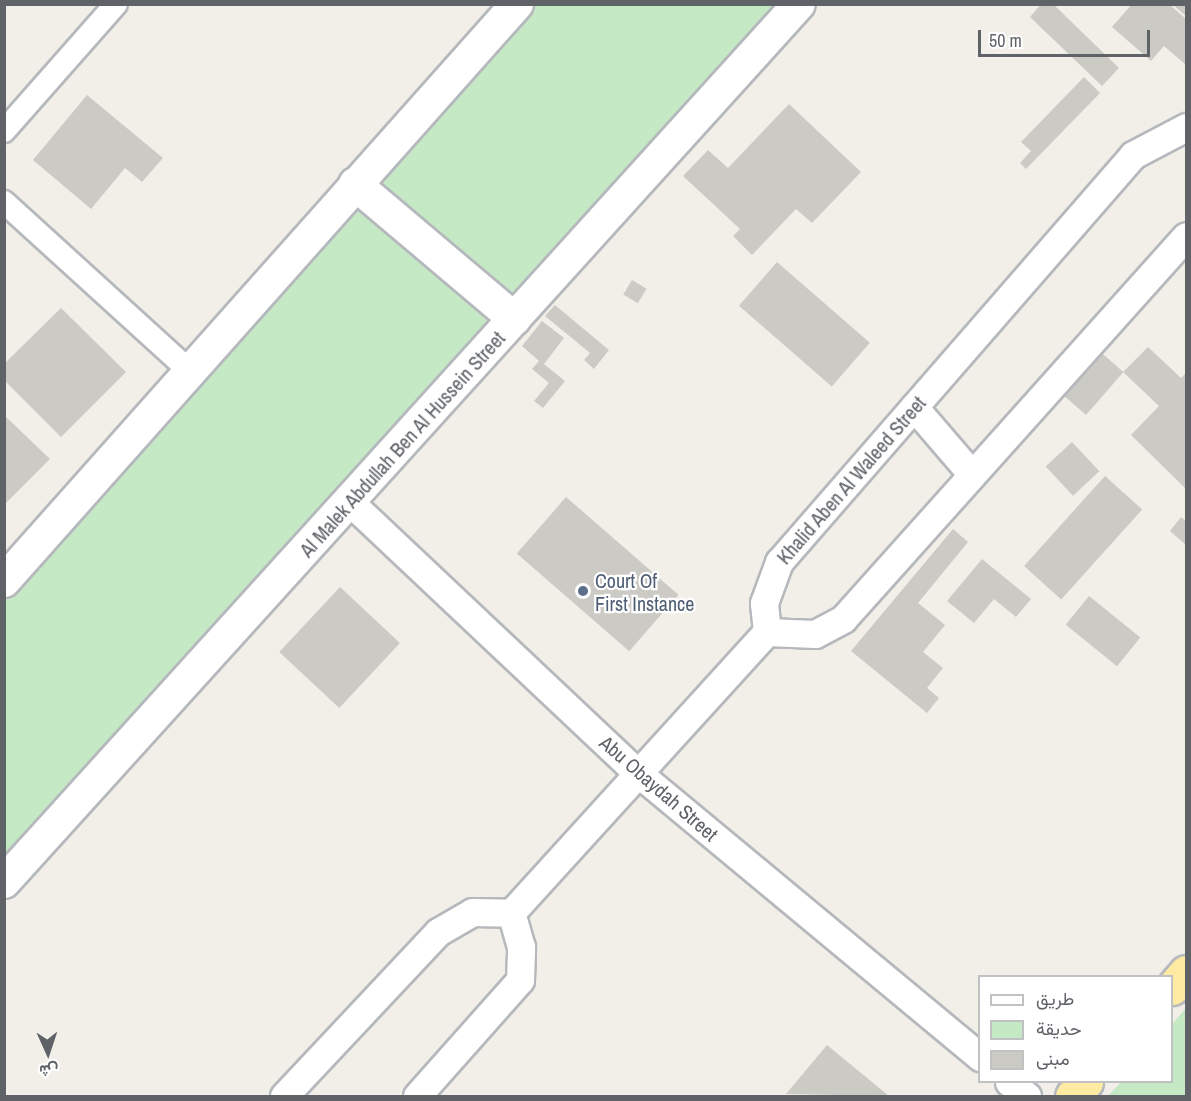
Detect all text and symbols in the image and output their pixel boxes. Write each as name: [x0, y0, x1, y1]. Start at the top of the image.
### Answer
scale bar: [981, 18, 1154, 56]
text: 50 m: [989, 28, 1022, 53]
street label: Al Malek Abdullah Ben Al Hussein Street: [294, 326, 510, 562]
street label: Khalid Aben Al Waleed Street: [771, 390, 931, 570]
place label: Court Of First Instance: [595, 568, 694, 615]
marker: Court Of First Instance: [576, 584, 590, 598]
street label: Abu Obaydah Street: [595, 730, 723, 846]
legend: [978, 975, 1173, 1083]
text: طريق: [1036, 986, 1074, 1011]
text: حديقة: [1036, 1016, 1082, 1041]
north arrow: [18, 1023, 78, 1083]
text: مبنى: [1036, 1046, 1070, 1071]
text: ش: [39, 1059, 59, 1082]

